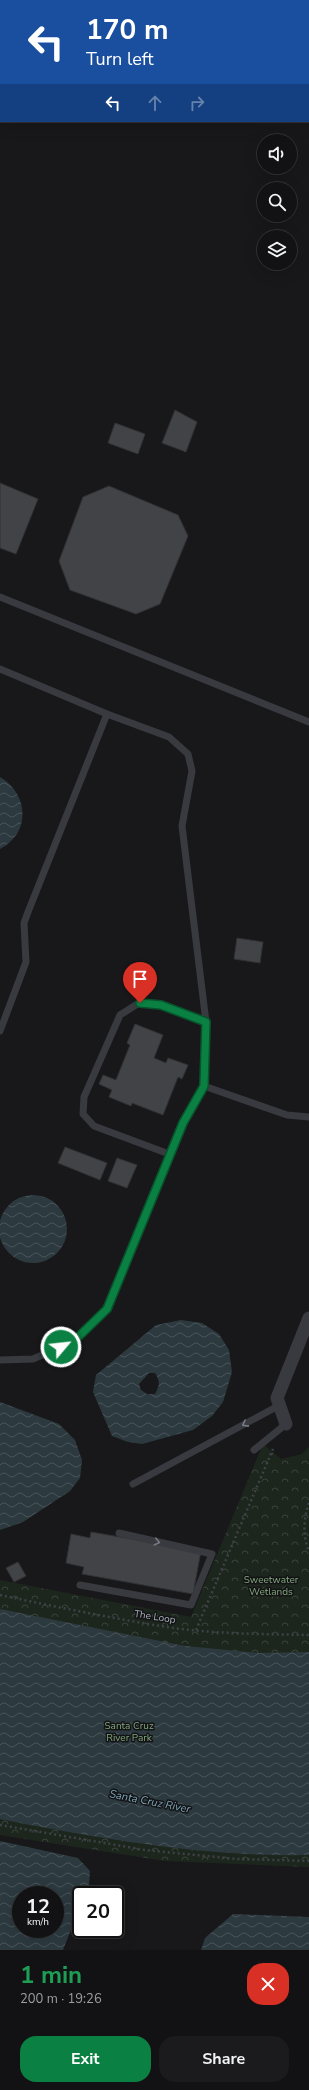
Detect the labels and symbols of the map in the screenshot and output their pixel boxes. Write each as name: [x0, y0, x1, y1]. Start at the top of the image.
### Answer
pin: [123, 962, 157, 1003]
position arrow: [40, 1326, 82, 1368]
one-way arrow: [242, 1419, 250, 1426]
one-way arrow: [154, 1538, 160, 1546]
park label: Sweetwater Wetlands: [244, 1573, 299, 1599]
street label: The Loop: [133, 1607, 177, 1627]
park label: Santa Cruz River Park: [104, 1719, 154, 1745]
water label: Santa Cruz River: [108, 1786, 193, 1817]
speed limit sign: 20: [72, 1886, 124, 1938]

